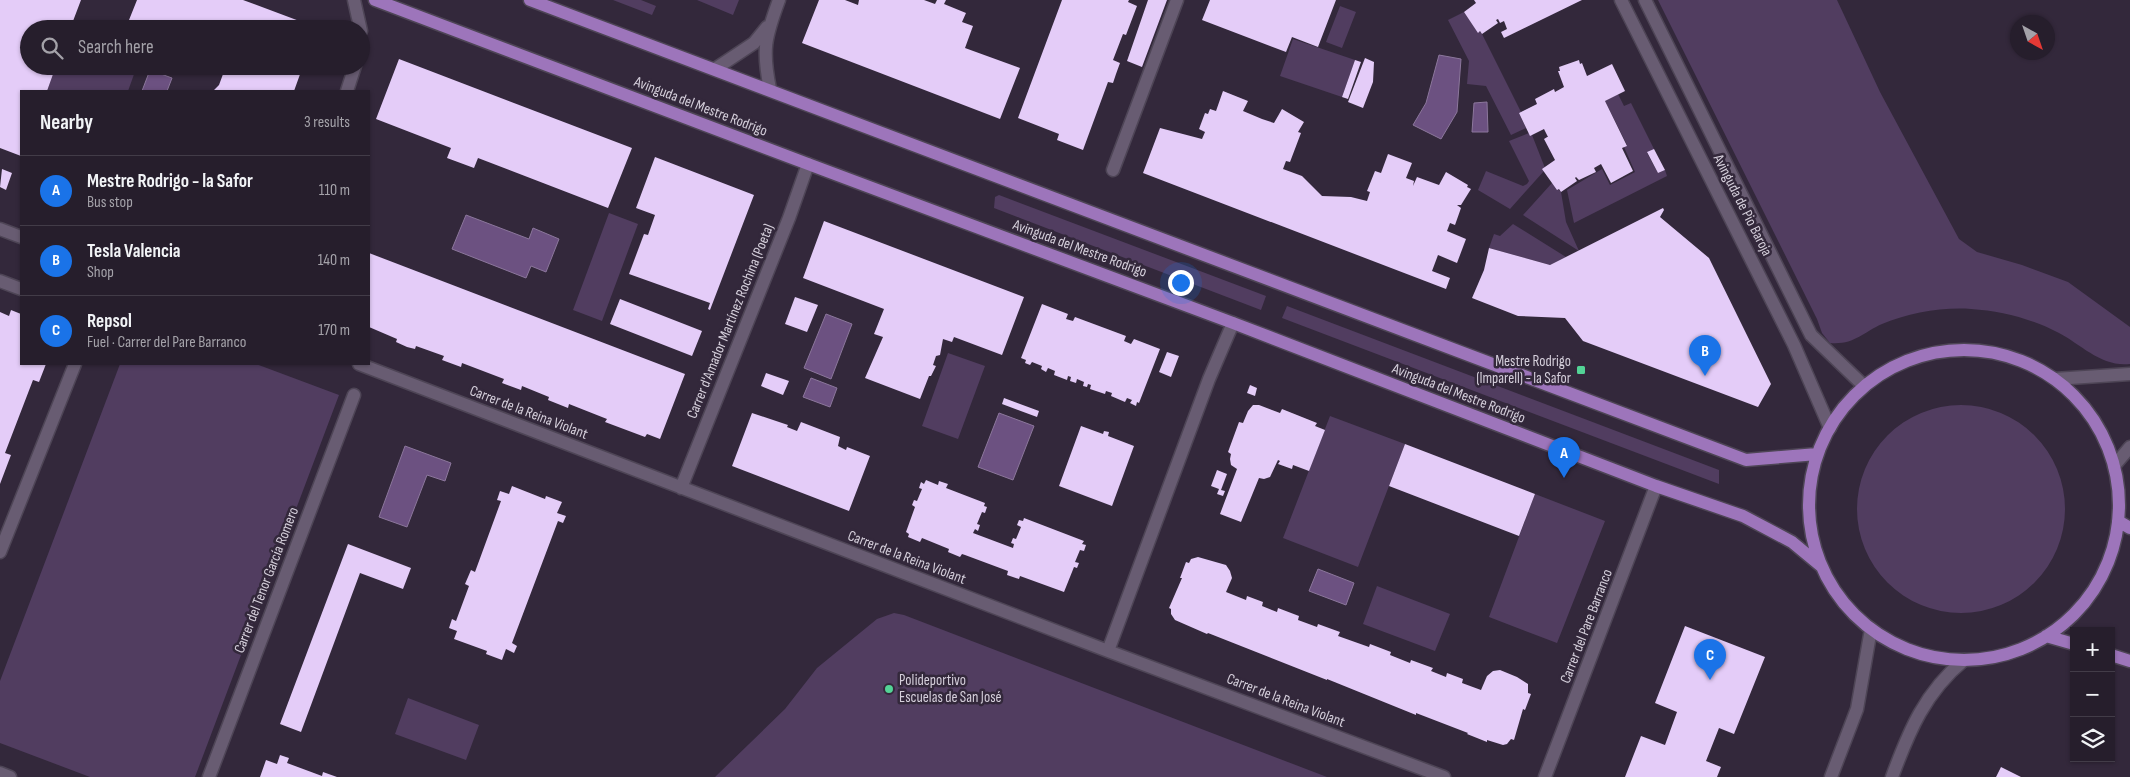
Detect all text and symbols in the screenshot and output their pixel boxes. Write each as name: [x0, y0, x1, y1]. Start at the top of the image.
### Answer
north arrow: [2010, 15, 2055, 60]
search box: [20, 20, 370, 75]
icon: search: [38, 34, 66, 62]
text: Search here: [78, 36, 154, 59]
street label: Avinguda del Mestre Rodrigo: [631, 72, 770, 141]
text: Nearby: [40, 110, 93, 135]
text: 3 results: [304, 113, 350, 132]
street label: Avinguda de Pio Baroja: [1708, 150, 1776, 259]
text: Mestre Rodrigo - la Safor: [87, 170, 253, 193]
text: A: [52, 181, 60, 200]
text: 110 m: [319, 181, 350, 200]
text: Bus stop: [87, 193, 133, 212]
street label: Avinguda del Mestre Rodrigo: [1009, 215, 1149, 282]
street label: Carrer d'Amador Martínez Rochina (Poeta): [683, 221, 778, 421]
text: Tesla Valencia: [87, 240, 181, 263]
text: B: [52, 251, 60, 270]
text: 140 m: [318, 251, 350, 270]
text: Shop: [87, 263, 114, 282]
your location: [1168, 270, 1194, 296]
text: Repsol: [87, 310, 132, 333]
text: C: [52, 321, 60, 340]
text: 170 m: [318, 321, 350, 340]
text: Fuel · Carrer del Pare Barranco: [87, 333, 246, 352]
pin: B: [1689, 335, 1721, 376]
place label: Mestre Rodrigo (Imparell) - la Safor: [1476, 352, 1572, 388]
street label: Avinguda del Mestre Rodrigo: [1389, 359, 1528, 428]
marker: Mestre Rodrigo (Imparell) - la Safor: [1575, 364, 1587, 376]
street label: Carrer de la Reina Violant: [467, 381, 591, 444]
pin: A: [1548, 437, 1580, 478]
street label: Carrer del Tenor García Romero: [230, 504, 303, 656]
street label: Carrer de la Reina Violant: [845, 526, 969, 589]
street label: Carrer del Pare Barranco: [1556, 566, 1617, 686]
map controls: [2070, 627, 2115, 762]
button: +: [2070, 627, 2115, 672]
pin: C: [1694, 639, 1726, 680]
street label: Carrer de la Reina Violant: [1224, 669, 1348, 732]
place label: Polideportivo Escuelas de San José: [899, 671, 1002, 707]
button: −: [2070, 672, 2115, 717]
marker: Polideportivo Escuelas de San José: [883, 683, 895, 695]
button: layers: [2070, 717, 2115, 762]

